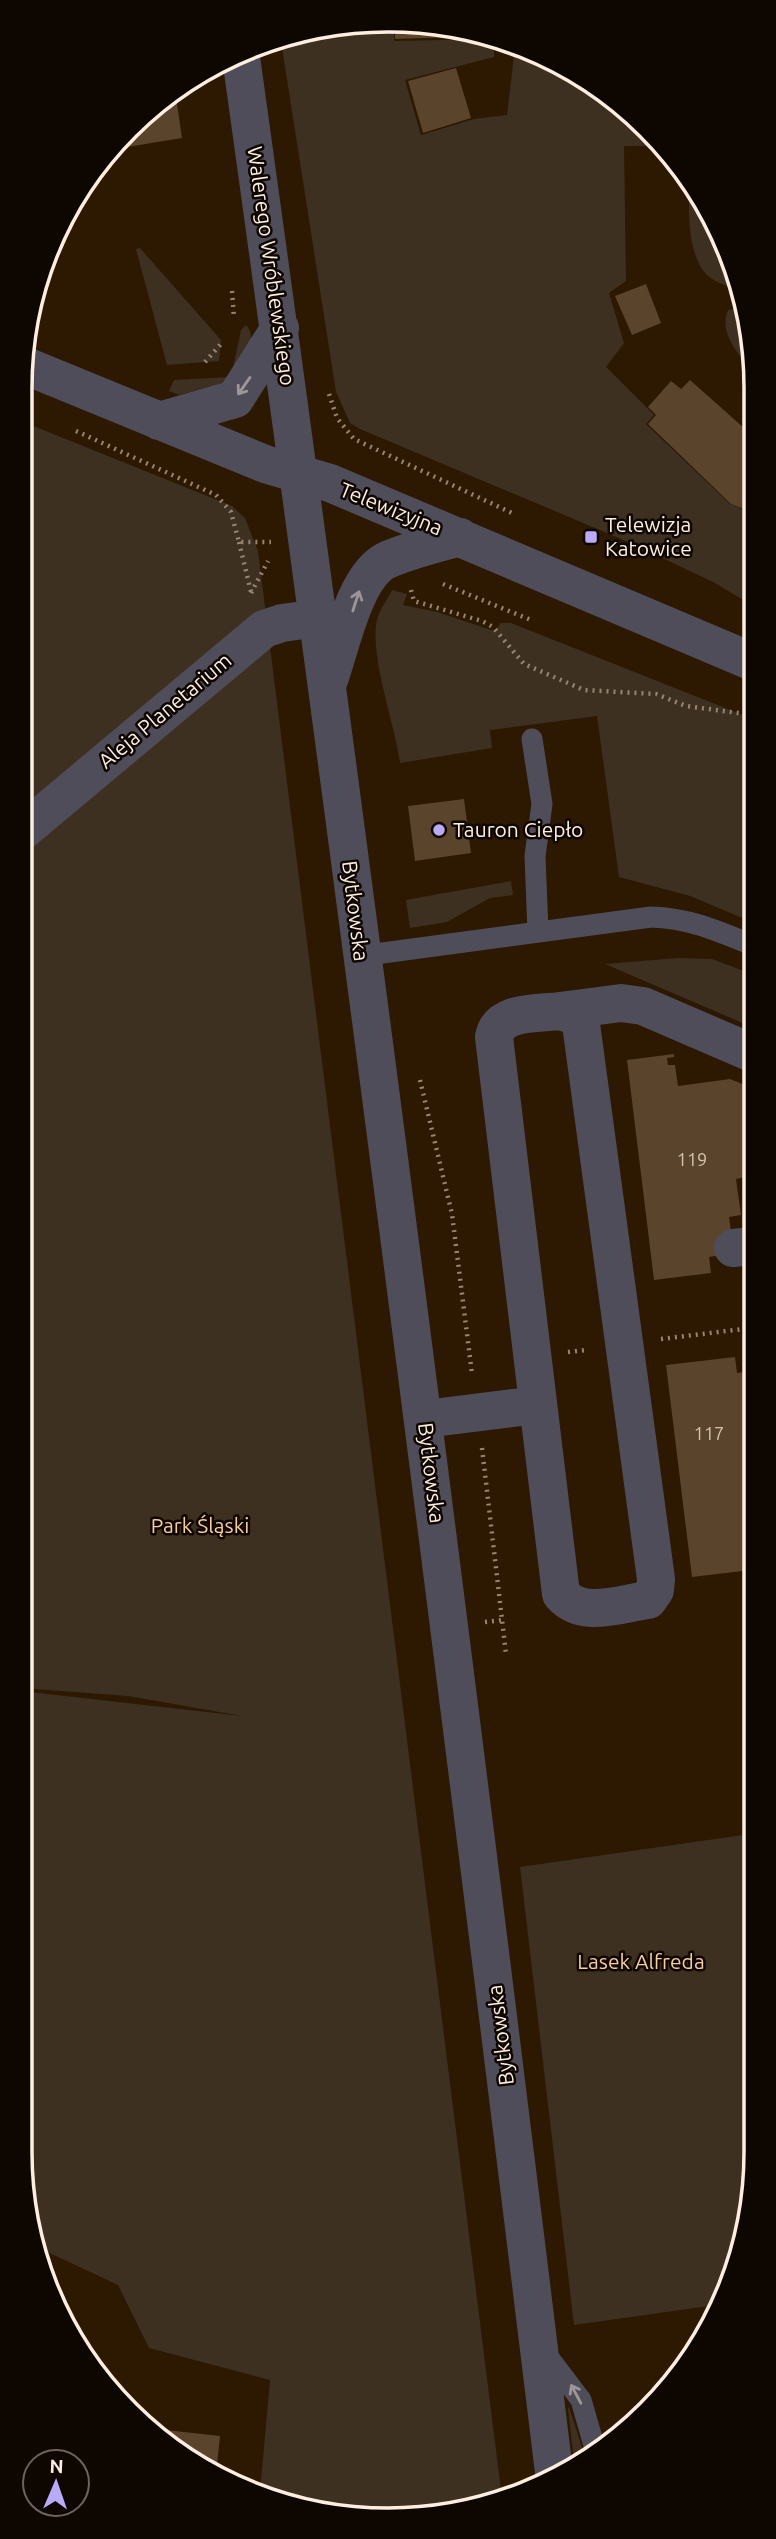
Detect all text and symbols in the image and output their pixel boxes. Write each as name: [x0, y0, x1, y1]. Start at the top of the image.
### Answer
street label: Walerego Wróblewskiego: [243, 145, 301, 387]
one-way arrow: [237, 375, 251, 395]
street label: Telewizyjna: [337, 477, 446, 540]
place label: Telewizja Katowice: [605, 512, 692, 560]
marker: Telewizja Katowice: [583, 529, 599, 545]
one-way arrow: [350, 590, 363, 612]
street label: Aleja Planetarium: [93, 648, 236, 773]
place label: Tauron Ciepło: [453, 817, 583, 841]
marker: Tauron Ciepło: [431, 822, 447, 838]
street label: Bytkowska: [338, 859, 374, 962]
house number: 119: [677, 1149, 707, 1169]
street label: Bytkowska: [414, 1421, 450, 1524]
house number: 117: [694, 1423, 724, 1443]
park label: Park Śląski: [151, 1513, 249, 1537]
park label: Lasek Alfreda: [577, 1949, 705, 1973]
street label: Bytkowska: [482, 1984, 518, 2087]
one-way arrow: [569, 2384, 582, 2405]
north arrow: [21, 2448, 91, 2518]
text: N: [49, 2455, 64, 2477]

